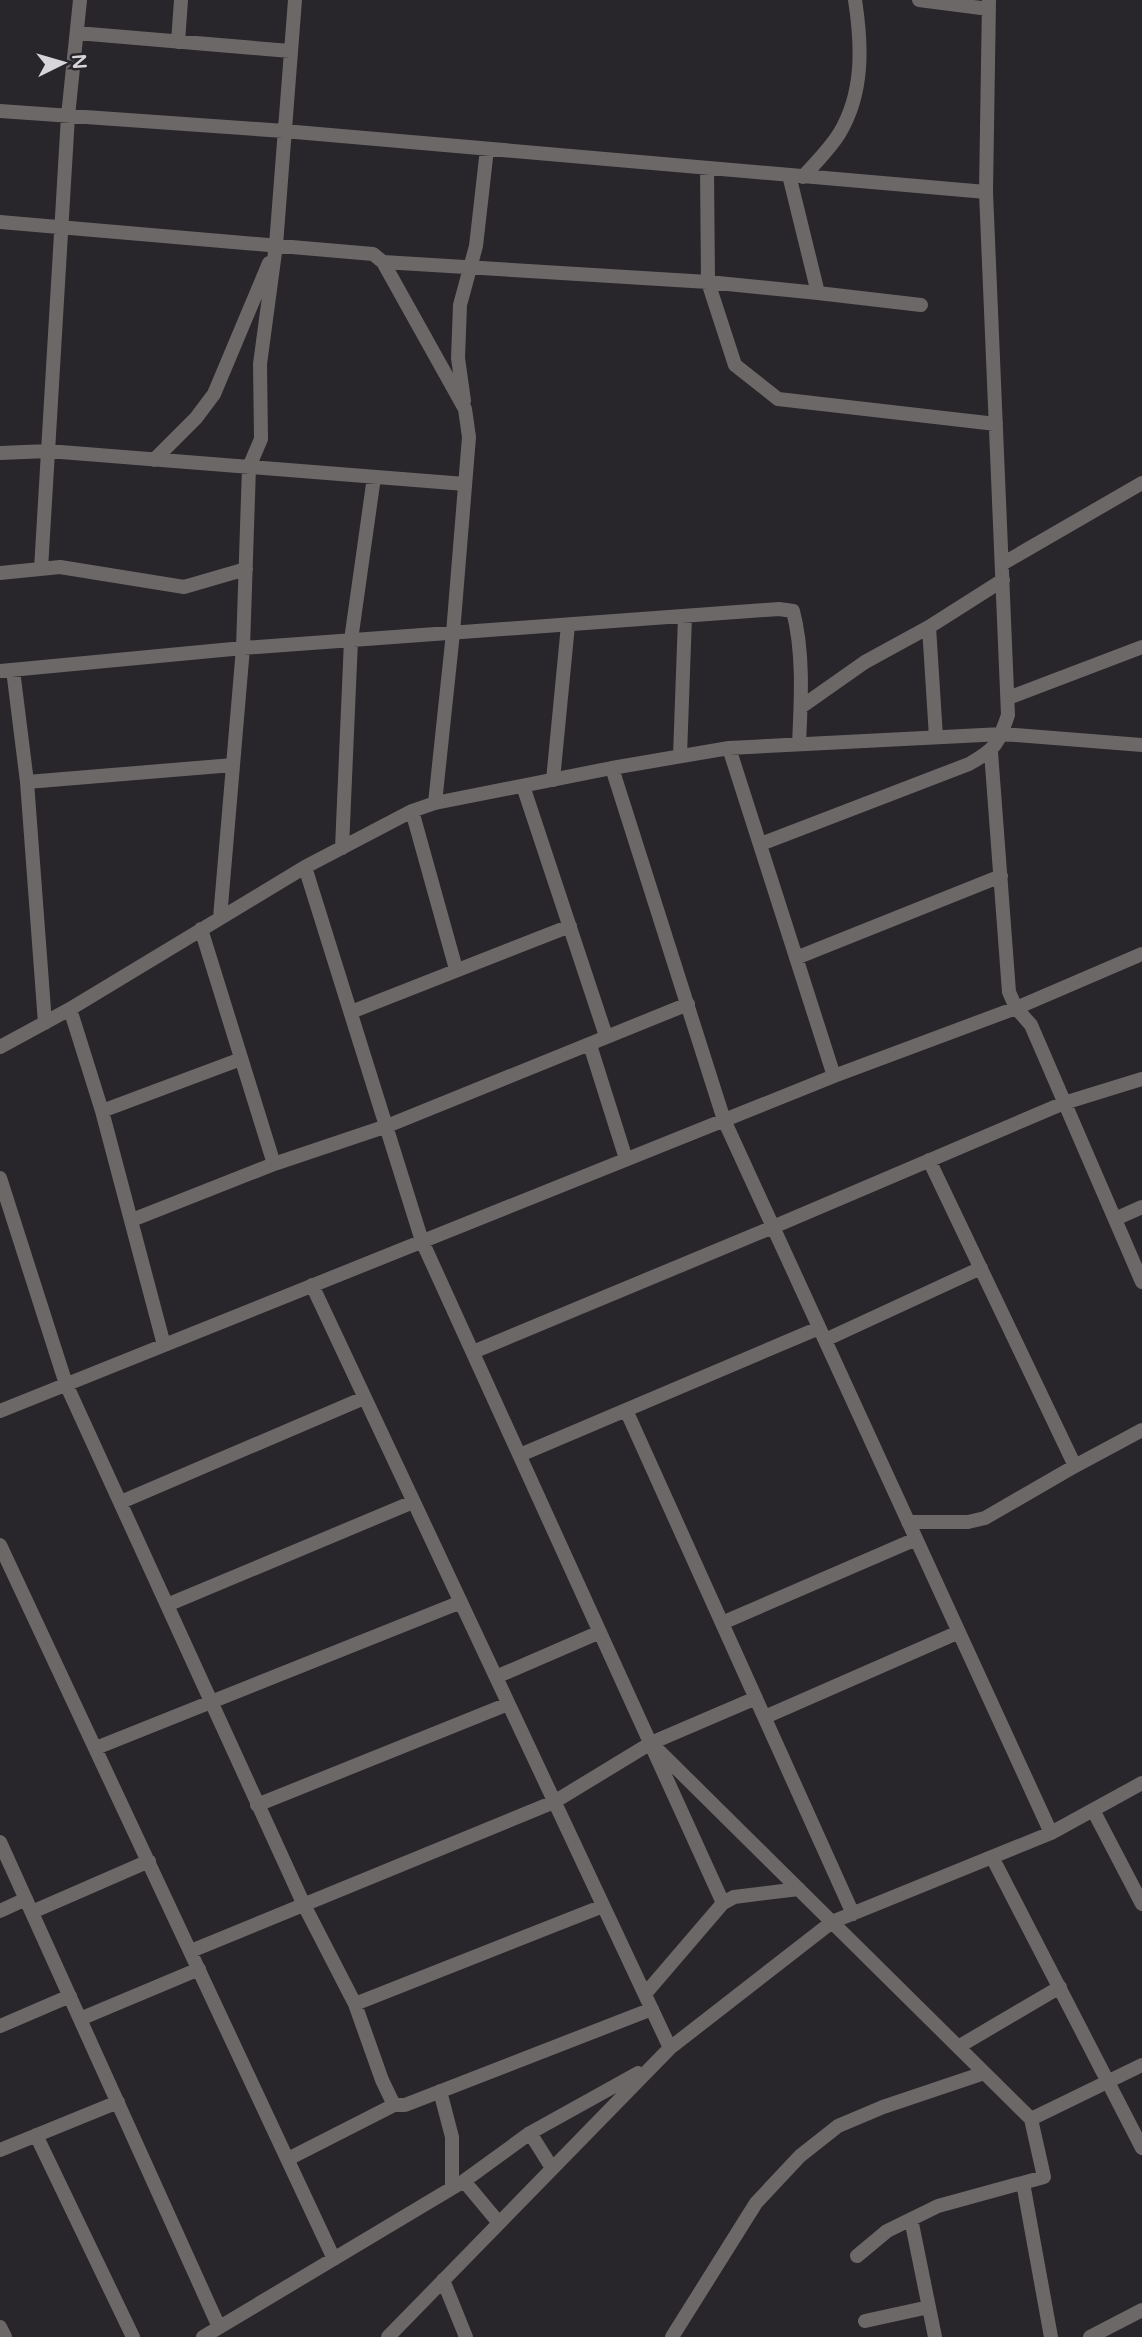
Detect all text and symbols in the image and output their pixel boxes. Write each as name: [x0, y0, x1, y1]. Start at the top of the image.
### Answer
north arrow: [28, 28, 98, 98]
text: N: [67, 53, 91, 70]

